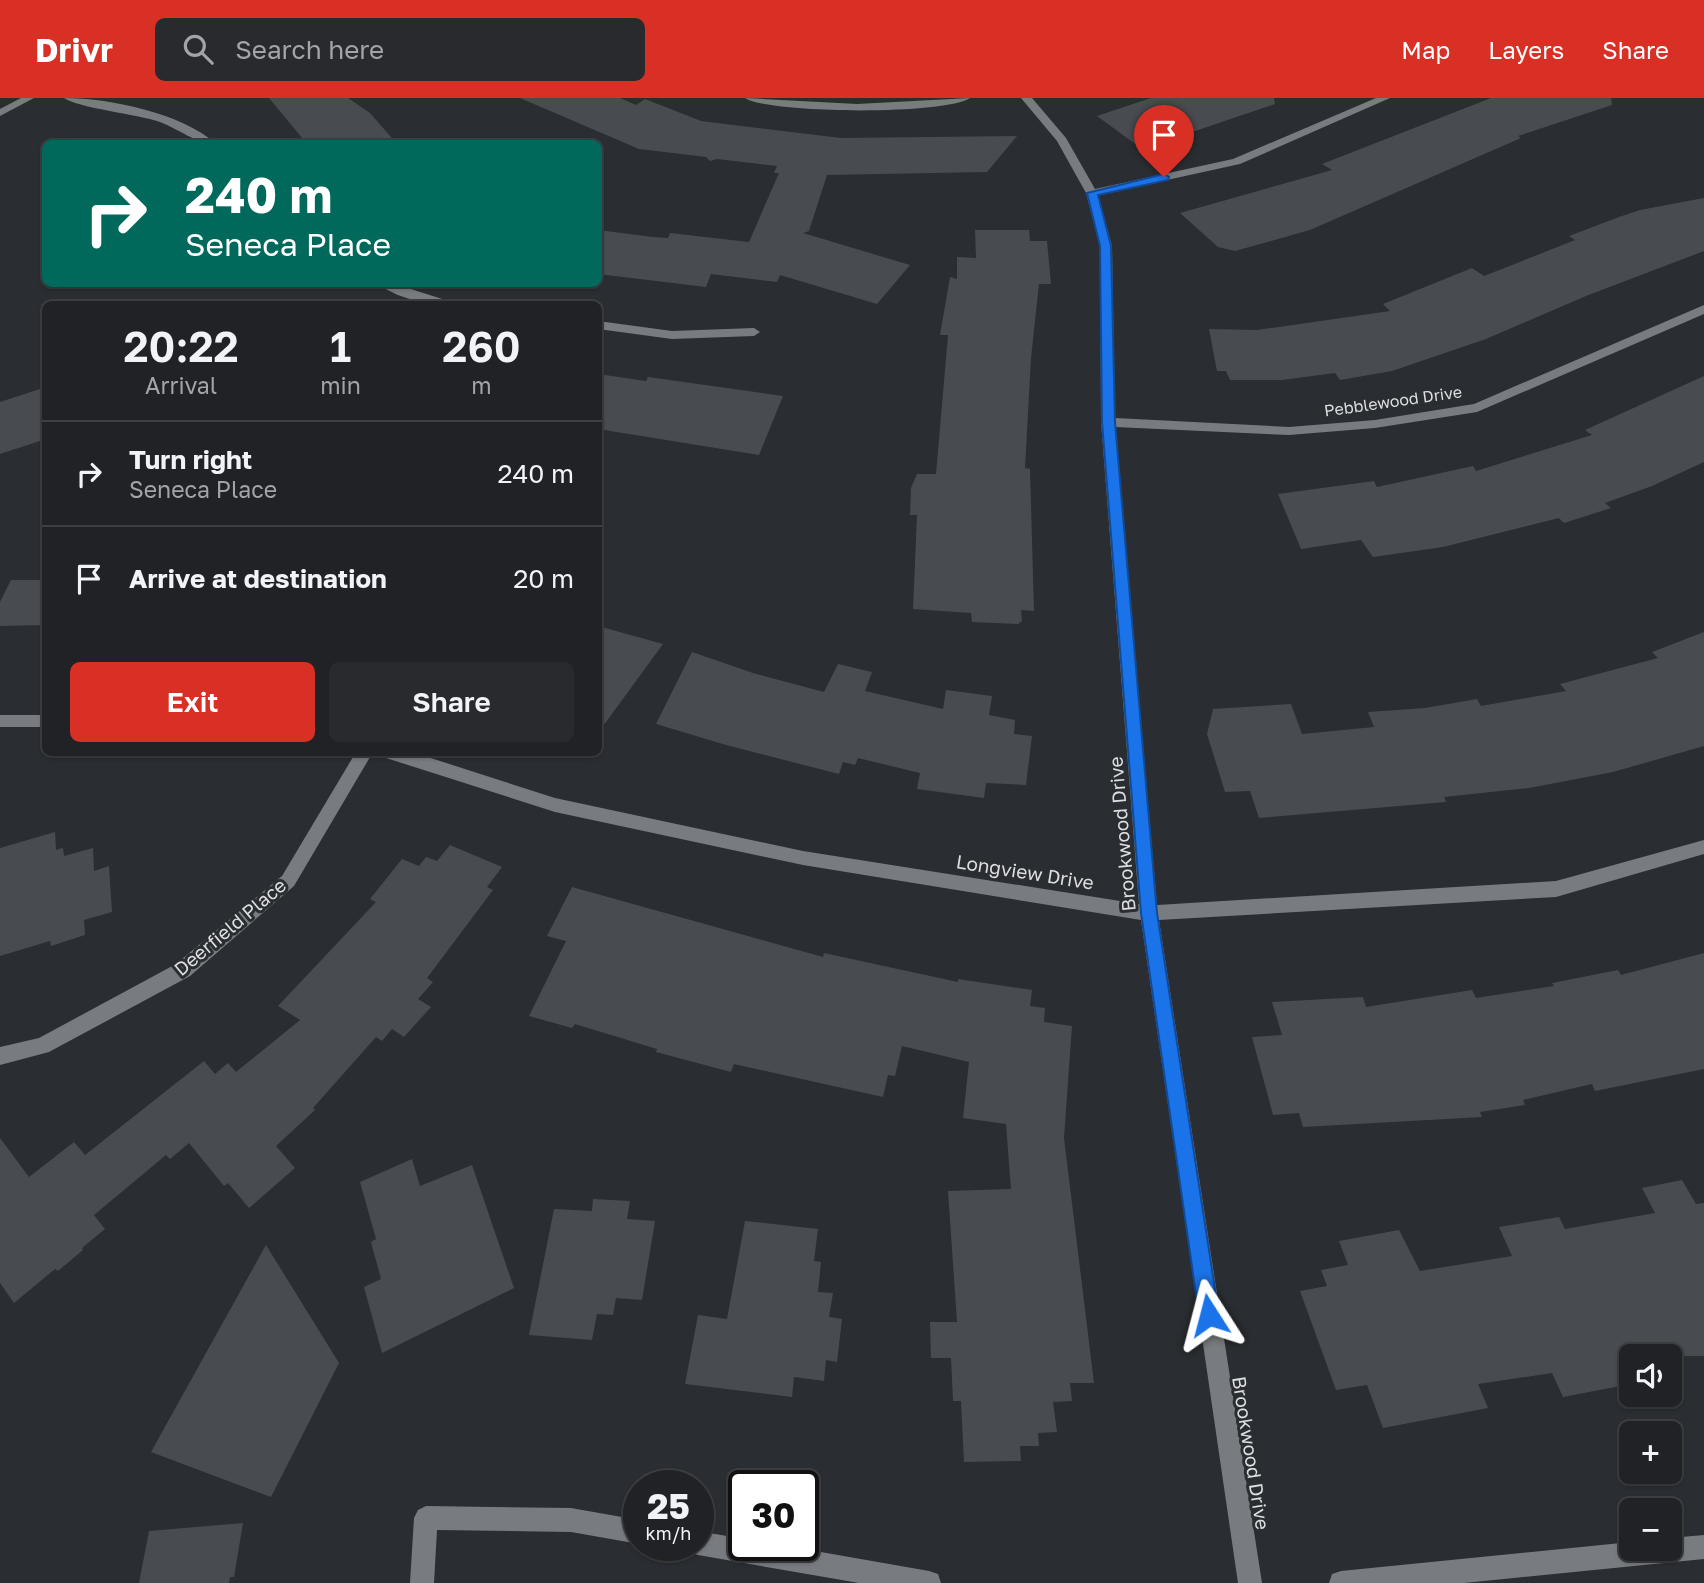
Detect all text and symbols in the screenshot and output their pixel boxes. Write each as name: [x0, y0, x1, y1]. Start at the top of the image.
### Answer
search box: [155, 18, 645, 81]
text: Drivr: [35, 30, 113, 69]
icon: search: [179, 30, 217, 68]
text: Search here: [235, 34, 384, 65]
text: Map: [1401, 35, 1450, 64]
text: Layers: [1488, 35, 1564, 64]
text: Share: [1602, 35, 1669, 64]
pin: [1134, 105, 1194, 177]
icon: arrive: [1145, 116, 1183, 154]
text: 240 m: [185, 165, 333, 224]
icon: right: [70, 168, 161, 259]
text: Seneca Place: [185, 225, 391, 263]
text: 20:22: [123, 321, 239, 371]
text: 1: [330, 321, 351, 371]
text: 260: [442, 321, 521, 371]
text: Arrival: [145, 371, 217, 399]
text: min: [320, 371, 361, 399]
text: m: [471, 371, 492, 399]
street label: Pebblewood Drive: [1323, 381, 1463, 421]
text: Turn right: [129, 444, 252, 475]
icon: right: [70, 455, 108, 493]
text: 240 m: [497, 458, 574, 489]
text: Seneca Place: [129, 475, 277, 503]
icon: arrive: [70, 560, 108, 598]
text: Arrive at destination: [129, 563, 387, 594]
text: 20 m: [513, 563, 574, 594]
button: Exit: [70, 662, 315, 742]
button: Share: [329, 662, 574, 742]
street label: Brookwood Drive: [1103, 756, 1140, 912]
street label: Longview Drive: [955, 849, 1096, 894]
street label: Deerfield Place: [169, 873, 290, 980]
position arrow: [1172, 1278, 1246, 1352]
map controls: [1619, 1344, 1682, 1561]
button: sound: [1619, 1344, 1682, 1407]
street label: Brookwood Drive: [1228, 1374, 1275, 1531]
button: +: [1619, 1421, 1682, 1484]
speed limit sign: 30: [728, 1470, 819, 1561]
text: 25: [647, 1485, 690, 1527]
button: −: [1619, 1498, 1682, 1561]
text: km/h: [646, 1522, 691, 1544]

